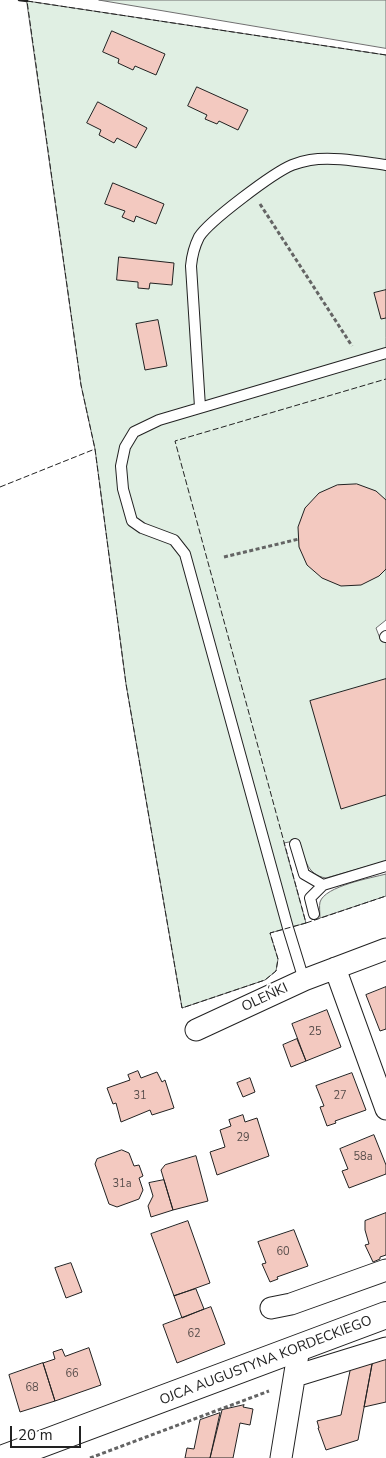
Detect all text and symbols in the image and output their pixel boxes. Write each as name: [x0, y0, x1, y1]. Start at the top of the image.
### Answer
street label: OLEŃKI: [239, 980, 291, 1016]
house number: 25: [308, 1025, 322, 1039]
house number: 31: [133, 1089, 147, 1103]
house number: 27: [333, 1089, 347, 1103]
house number: 29: [236, 1131, 250, 1145]
house number: 58a: [353, 1150, 373, 1164]
house number: 31a: [112, 1177, 132, 1191]
house number: 60: [276, 1245, 290, 1259]
street label: OJCA AUGUSTYNA KORDECKIEGO: [158, 1313, 374, 1409]
house number: 62: [187, 1327, 201, 1341]
house number: 66: [65, 1367, 79, 1381]
house number: 68: [25, 1381, 39, 1395]
scale bar: [12, 1416, 84, 1448]
text: 20 m: [18, 1425, 53, 1445]

